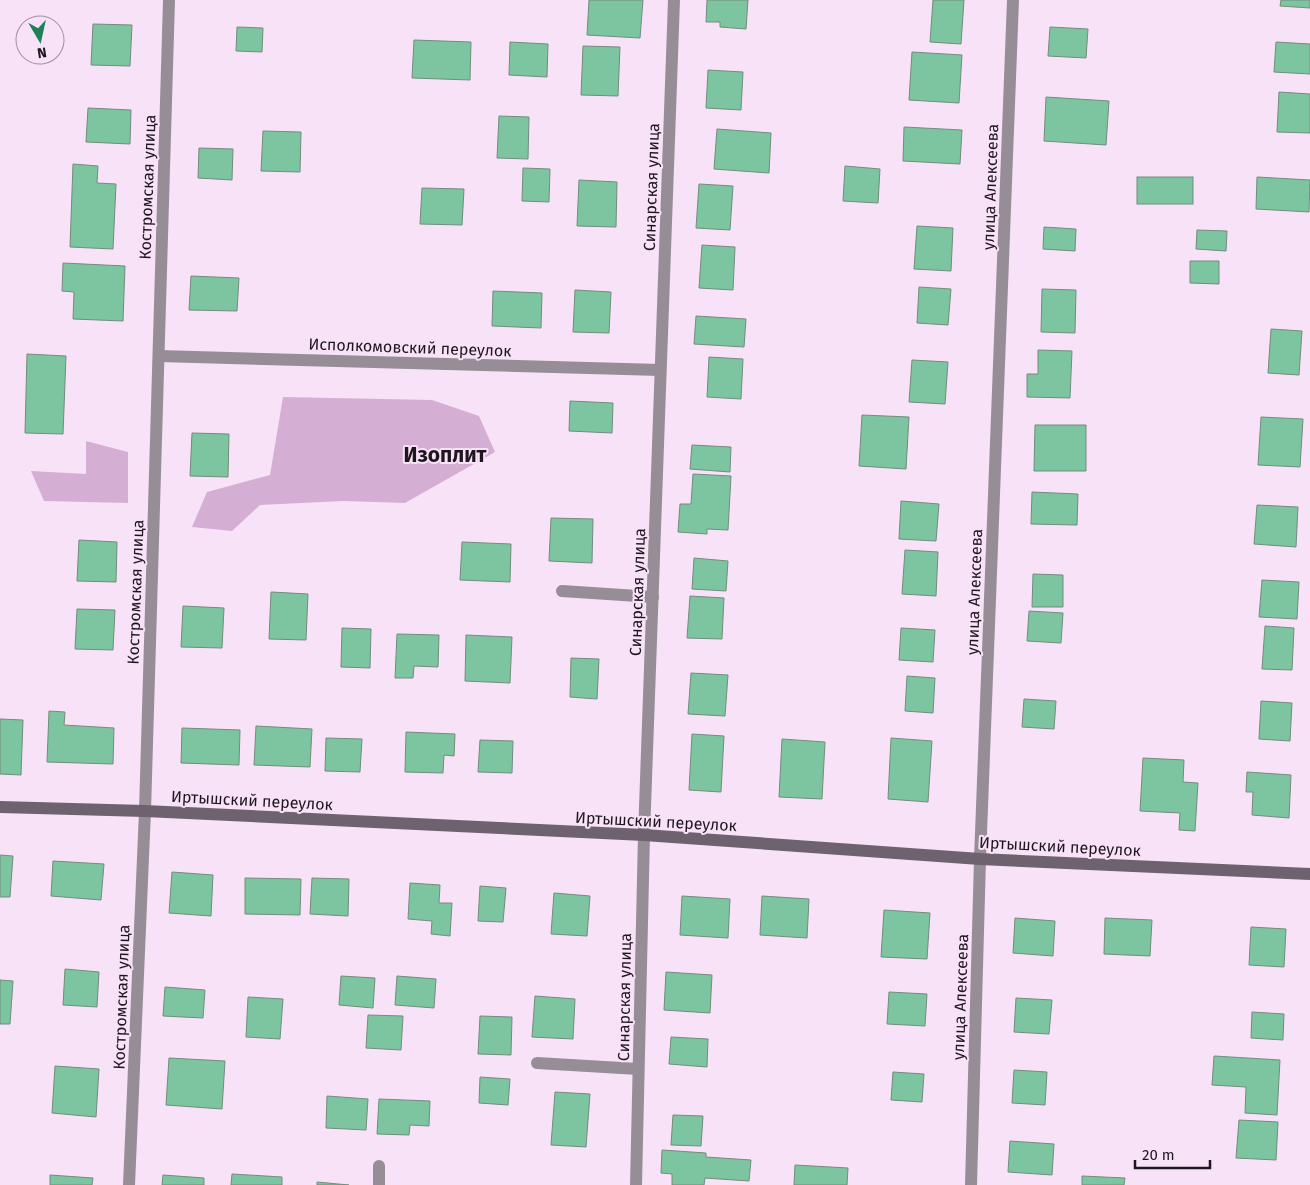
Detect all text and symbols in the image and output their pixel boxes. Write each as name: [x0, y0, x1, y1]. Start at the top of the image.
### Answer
north arrow: [15, 15, 65, 65]
text: N: [36, 43, 48, 61]
street label: Костромская улица: [135, 114, 160, 260]
street label: Синарская улица: [640, 123, 663, 251]
street label: улица Алексеева: [979, 124, 1002, 251]
street label: Исполкомовский переулок: [308, 334, 513, 361]
district label: Изоплит: [403, 442, 488, 468]
street label: Костромская улица: [123, 519, 148, 665]
street label: Синарская улица: [626, 528, 649, 656]
street label: улица Алексеева: [963, 529, 986, 656]
street label: Иртышский переулок: [171, 787, 334, 814]
street label: Иртышский переулок: [575, 808, 738, 835]
street label: Иртышский переулок: [979, 833, 1142, 860]
street label: Костромская улица: [109, 924, 134, 1070]
street label: Синарская улица: [614, 933, 635, 1061]
street label: улица Алексеева: [949, 934, 972, 1061]
scale bar: [1135, 1138, 1210, 1170]
text: 20 m: [1142, 1146, 1175, 1164]

